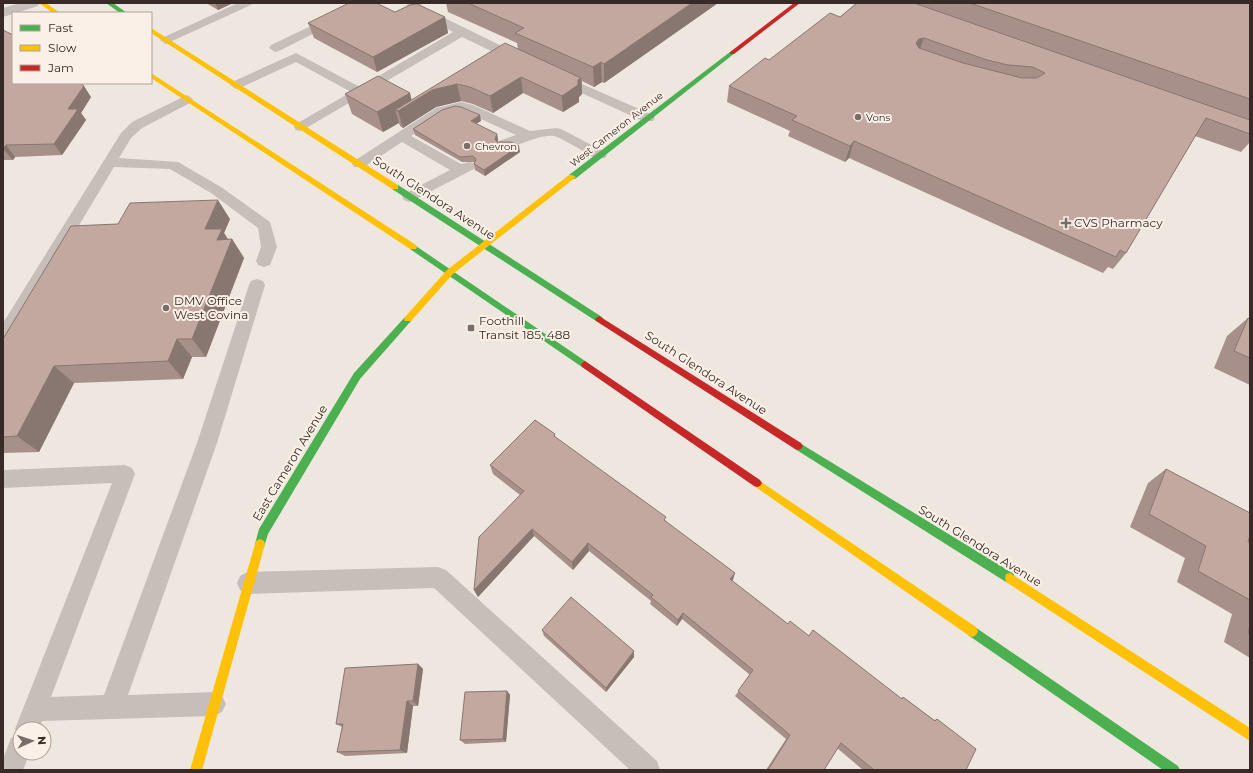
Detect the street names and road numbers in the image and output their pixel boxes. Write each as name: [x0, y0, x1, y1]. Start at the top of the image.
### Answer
street label: West Cameron Avenue: [567, 89, 666, 170]
street label: South Glendora Avenue: [370, 152, 498, 243]
street label: South Glendora Avenue: [642, 327, 770, 418]
street label: East Cameron Avenue: [249, 402, 330, 524]
street label: South Glendora Avenue: [916, 501, 1045, 590]

